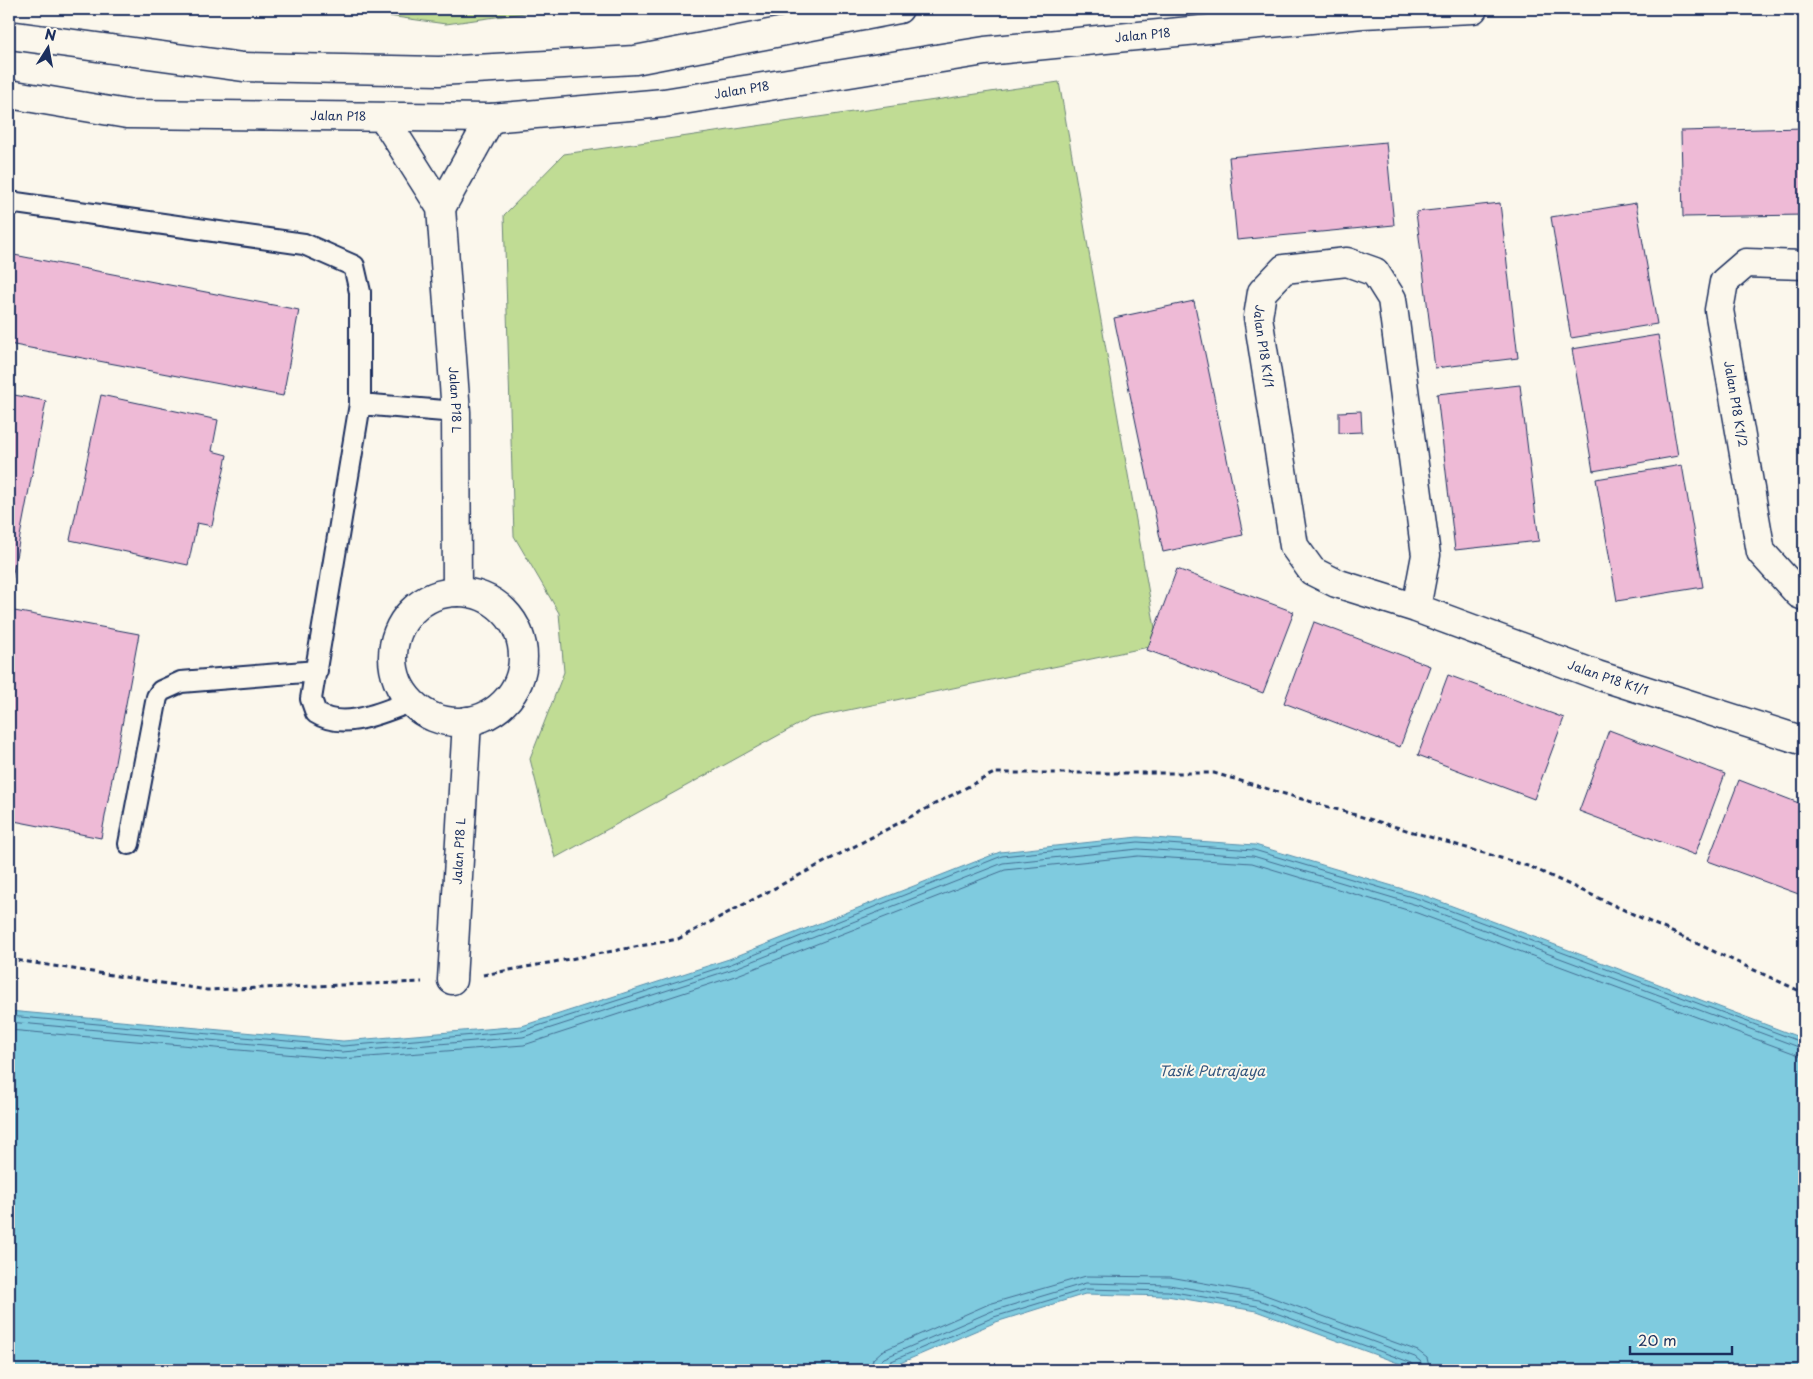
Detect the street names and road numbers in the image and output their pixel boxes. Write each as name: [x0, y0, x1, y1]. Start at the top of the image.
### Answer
street label: Jalan P18: [1114, 23, 1171, 46]
street label: Jalan P18: [712, 76, 770, 103]
street label: Jalan P18: [310, 106, 366, 125]
street label: Jalan P18 K1/1: [1250, 304, 1279, 389]
street label: Jalan P18 K1/2: [1720, 359, 1753, 448]
street label: Jalan P18 L: [445, 366, 466, 433]
street label: Jalan P18 K1/1: [1565, 655, 1651, 699]
street label: Jalan P18 L: [448, 817, 469, 885]

